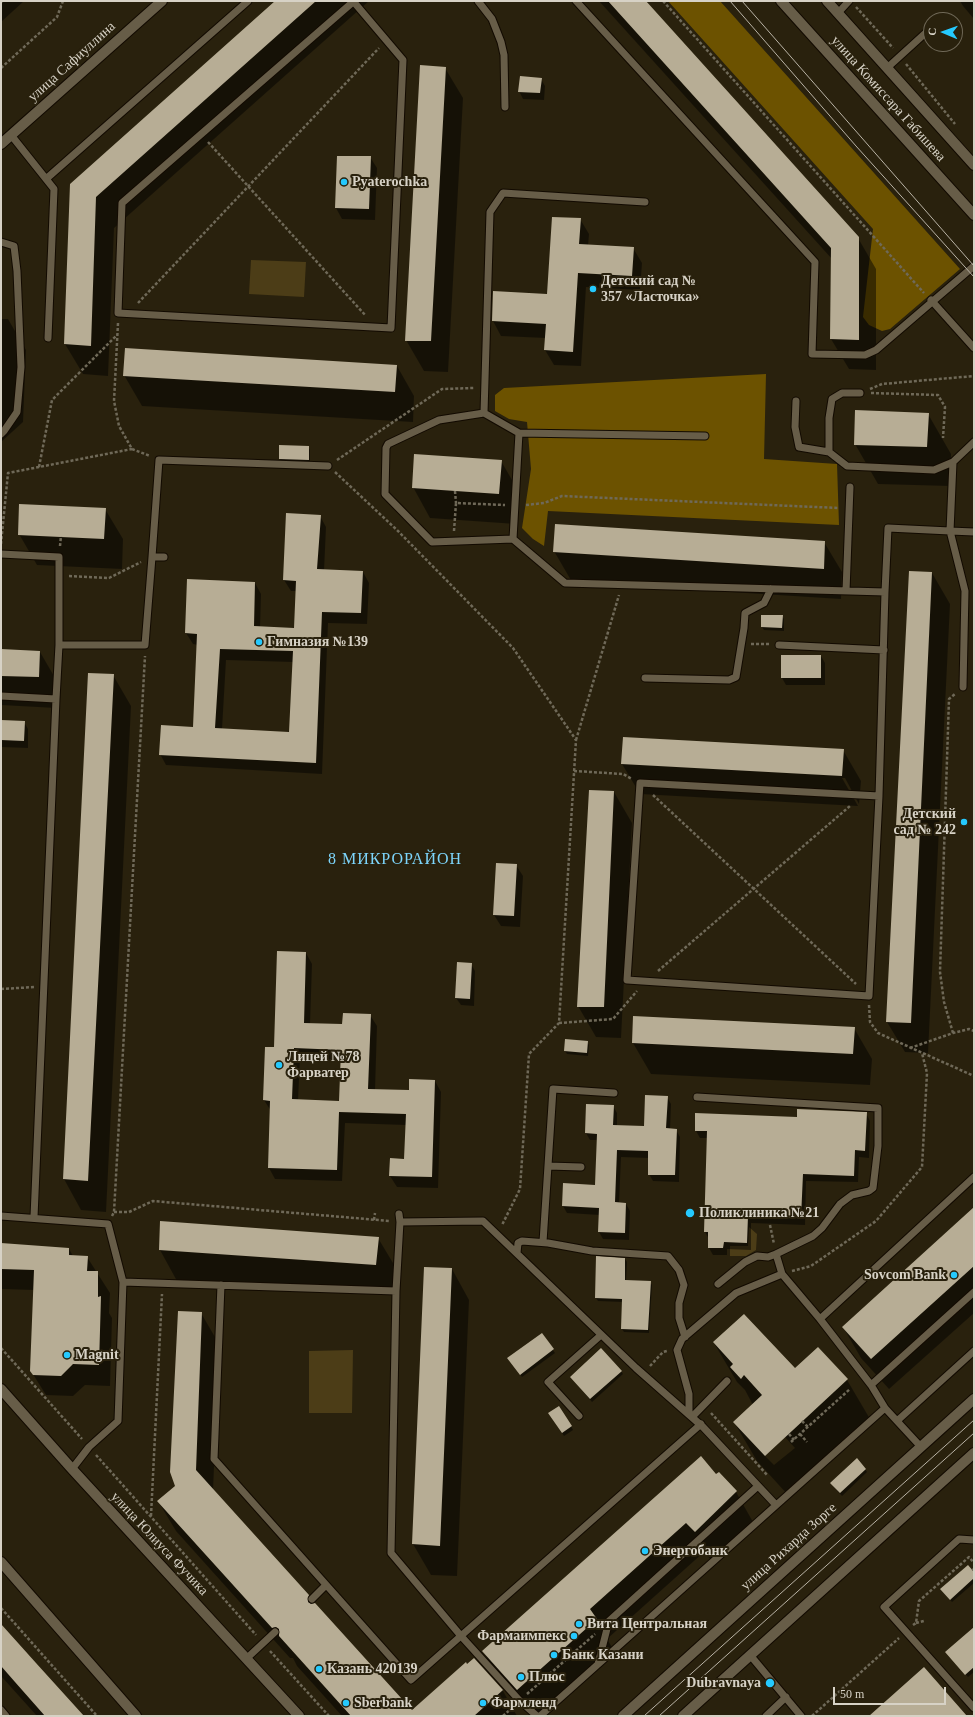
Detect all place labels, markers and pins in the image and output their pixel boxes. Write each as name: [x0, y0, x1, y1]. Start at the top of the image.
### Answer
place label: Pyaterochka: [352, 174, 427, 190]
marker: Pyaterochka: [339, 177, 349, 187]
place label: Детский сад № 357 «Ласточка»: [601, 273, 699, 306]
marker: Детский сад № 357 «Ласточка»: [588, 284, 598, 294]
place label: Гимназия №139: [267, 634, 368, 650]
marker: Гимназия №139: [254, 637, 264, 647]
place label: Детский сад № 242: [893, 806, 956, 838]
marker: Детский сад № 242: [959, 817, 969, 827]
place label: Лицей №78 Фарватер: [287, 1049, 359, 1082]
marker: Лицей №78 Фарватер: [274, 1060, 284, 1070]
place label: Поликлиника №21: [699, 1205, 819, 1221]
marker: Поликлиника №21: [684, 1207, 696, 1219]
place label: Sovcom Bank: [864, 1267, 946, 1283]
marker: Sovcom Bank: [949, 1270, 959, 1280]
place label: Magnit: [75, 1347, 119, 1363]
marker: Magnit: [62, 1350, 72, 1360]
place label: Энергобанк: [653, 1543, 728, 1559]
marker: Энергобанк: [640, 1546, 650, 1556]
place label: Вита Центральная: [587, 1616, 707, 1632]
marker: Вита Центральная: [574, 1619, 584, 1629]
place label: Фармаимпекс: [477, 1628, 566, 1644]
marker: Фармаимпекс: [569, 1631, 579, 1641]
place label: Банк Казани: [562, 1647, 644, 1663]
marker: Банк Казани: [549, 1650, 559, 1660]
place label: Казань 420139: [327, 1661, 418, 1677]
marker: Казань 420139: [314, 1664, 324, 1674]
place label: Плюс: [529, 1669, 565, 1685]
marker: Плюс: [516, 1672, 526, 1682]
place label: Dubravnaya: [686, 1675, 761, 1691]
marker: Dubravnaya: [764, 1677, 776, 1689]
place label: Sberbank: [354, 1695, 412, 1711]
place label: Фармленд: [491, 1695, 556, 1711]
marker: Sberbank: [341, 1698, 351, 1708]
marker: Фармленд: [478, 1698, 488, 1708]

